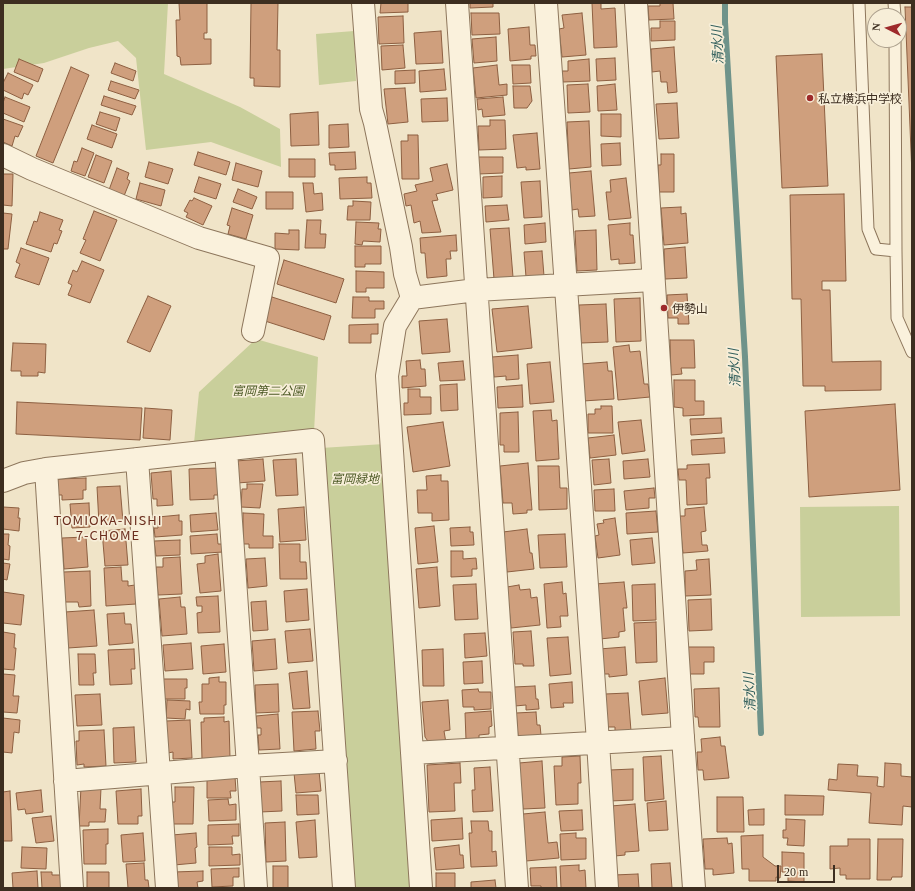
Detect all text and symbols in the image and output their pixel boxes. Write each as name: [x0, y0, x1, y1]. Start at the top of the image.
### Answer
north arrow: [867, 8, 907, 48]
text: N: [870, 22, 882, 31]
water label: 清水川: [708, 25, 726, 65]
place label: 私立横浜中学校: [818, 91, 902, 105]
marker: 私立横浜中学校: [805, 93, 815, 103]
place label: 伊勢山: [672, 301, 708, 315]
marker: 伊勢山: [659, 303, 669, 313]
water label: 清水川: [725, 348, 743, 388]
park label: 富岡第二公園: [232, 383, 304, 397]
park label: 富岡緑地: [331, 471, 379, 485]
district label: TOMIOKA-NISHI 7-CHOME: [54, 512, 162, 543]
water label: 清水川: [740, 672, 758, 712]
scale bar: [779, 857, 837, 883]
text: 20 m: [784, 865, 808, 879]

